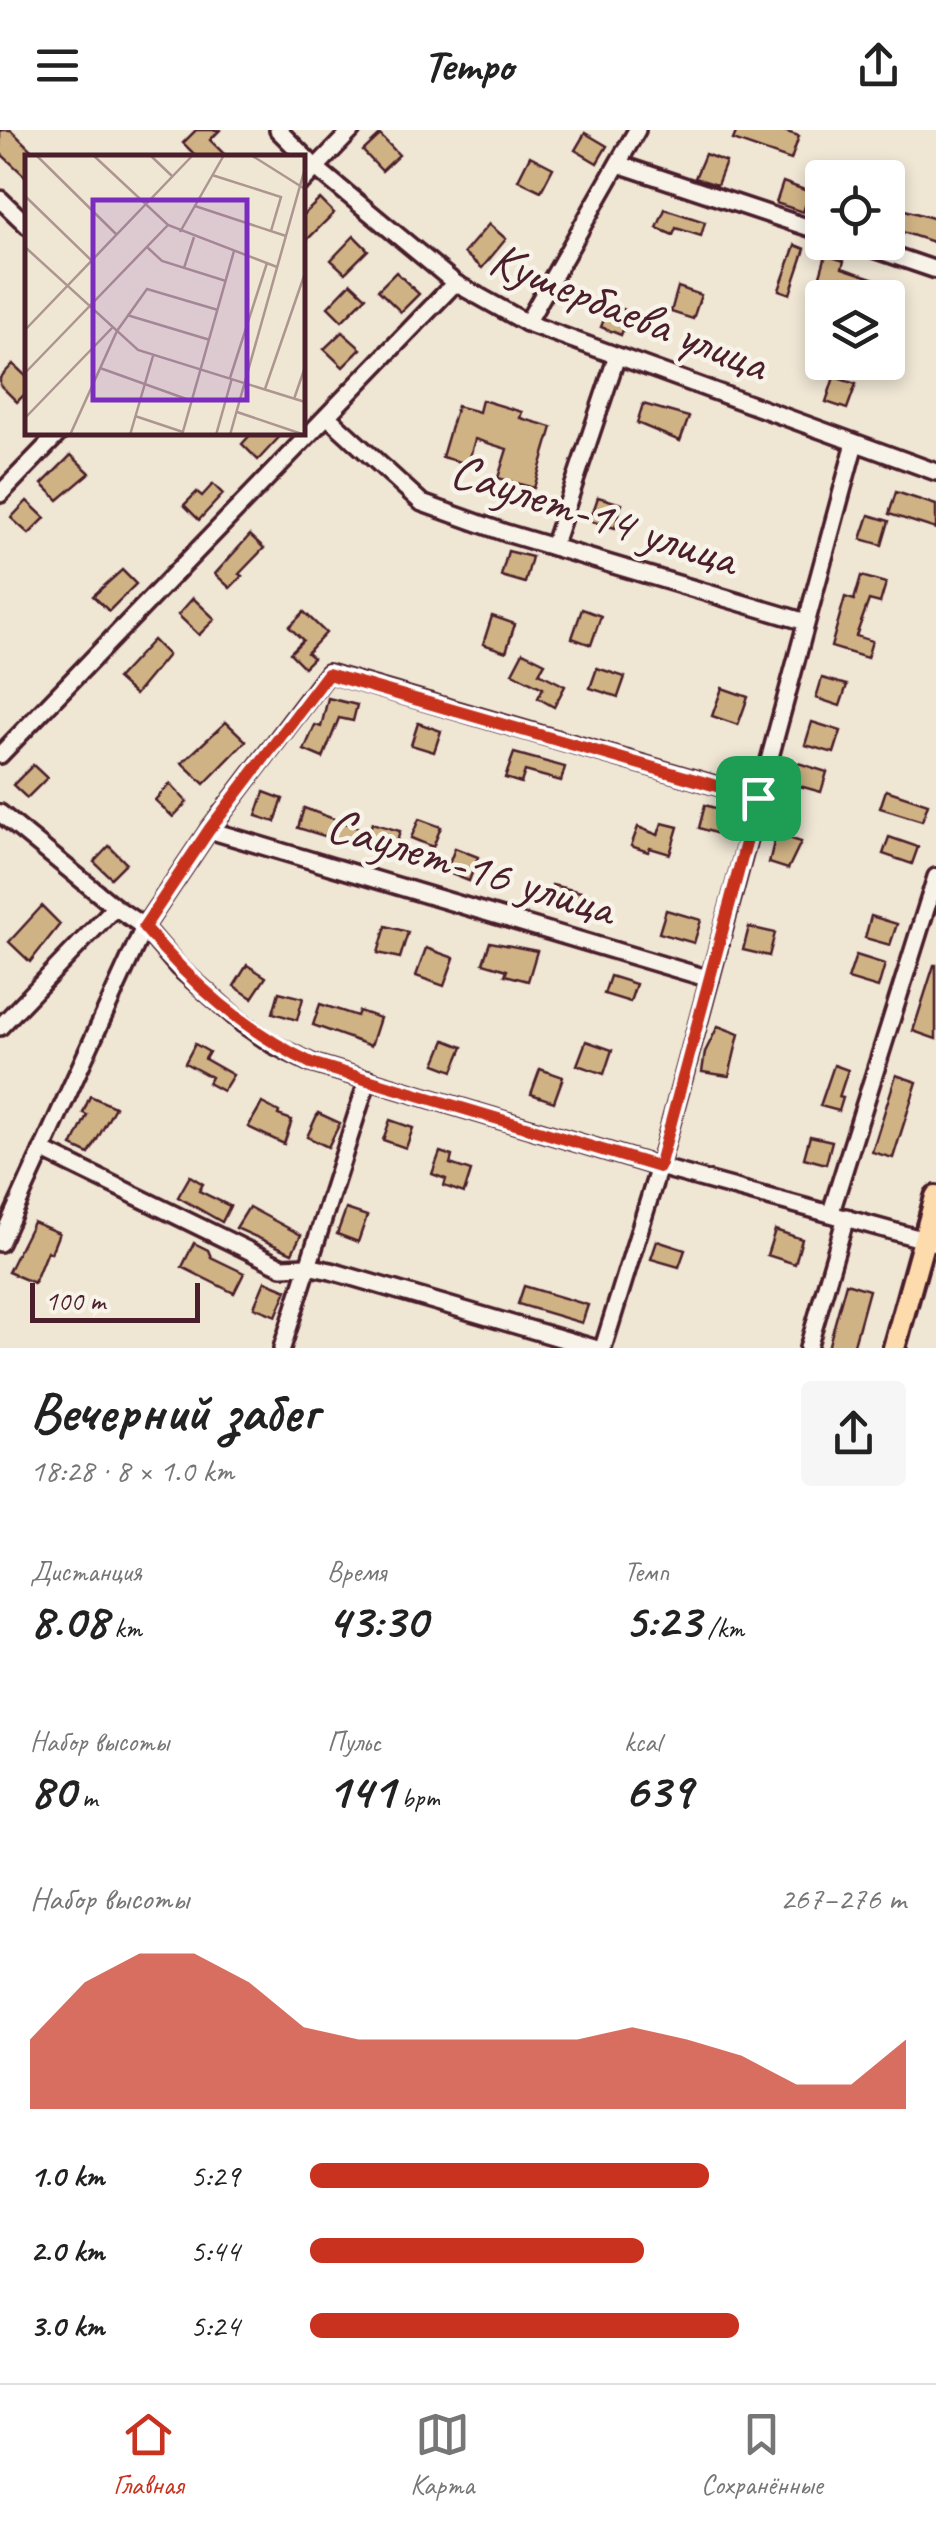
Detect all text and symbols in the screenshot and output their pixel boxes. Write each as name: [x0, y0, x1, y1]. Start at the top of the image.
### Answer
text: Tempo: [423, 37, 513, 94]
icon: menu: [30, 38, 85, 93]
icon: share: [851, 38, 906, 93]
inset map: [25, 155, 305, 435]
map controls: [805, 160, 905, 380]
button: locate: [805, 160, 905, 260]
street label: Кушербаева улица: [481, 227, 780, 396]
button: layers: [805, 280, 905, 380]
street label: Саулет-14 улица: [443, 438, 749, 591]
pin: [716, 756, 801, 841]
icon: arrive: [731, 771, 786, 826]
street label: Саулет-16 улица: [320, 792, 627, 941]
scale bar: [30, 1278, 200, 1322]
text: 100 m: [45, 1283, 105, 1318]
text: Вечерний забег: [30, 1377, 318, 1447]
button: share: [801, 1381, 906, 1486]
text: 18:28 · 8 × 1.0 km: [30, 1450, 234, 1491]
text: Дистанция: [30, 1554, 142, 1589]
text: Время: [327, 1554, 386, 1589]
text: Темп: [624, 1554, 669, 1589]
text: 8.08: [30, 1589, 107, 1652]
text: 43:30: [327, 1589, 427, 1652]
text: 5:23: [624, 1589, 701, 1652]
text: km: [107, 1610, 142, 1645]
text: /km: [701, 1610, 744, 1645]
text: Набор высоты: [30, 1724, 169, 1759]
text: Пульс: [327, 1724, 381, 1759]
text: kcal: [624, 1724, 661, 1759]
text: 80: [30, 1759, 75, 1822]
text: 141: [327, 1759, 395, 1822]
text: 639: [624, 1759, 692, 1822]
text: m: [75, 1780, 97, 1815]
text: bpm: [395, 1780, 440, 1815]
text: Набор высоты: [30, 1878, 189, 1919]
text: 267–276 m: [780, 1878, 906, 1919]
text: 1.0 km: [30, 2155, 104, 2196]
text: 5:29: [190, 2155, 240, 2196]
text: 2.0 km: [30, 2230, 104, 2271]
text: 5:44: [190, 2230, 240, 2271]
text: 3.0 km: [30, 2305, 104, 2346]
text: 5:24: [190, 2305, 240, 2346]
tab: Главная: [113, 2407, 184, 2502]
tab: Карта: [410, 2407, 474, 2502]
tab: Сохранённые: [701, 2407, 823, 2502]

